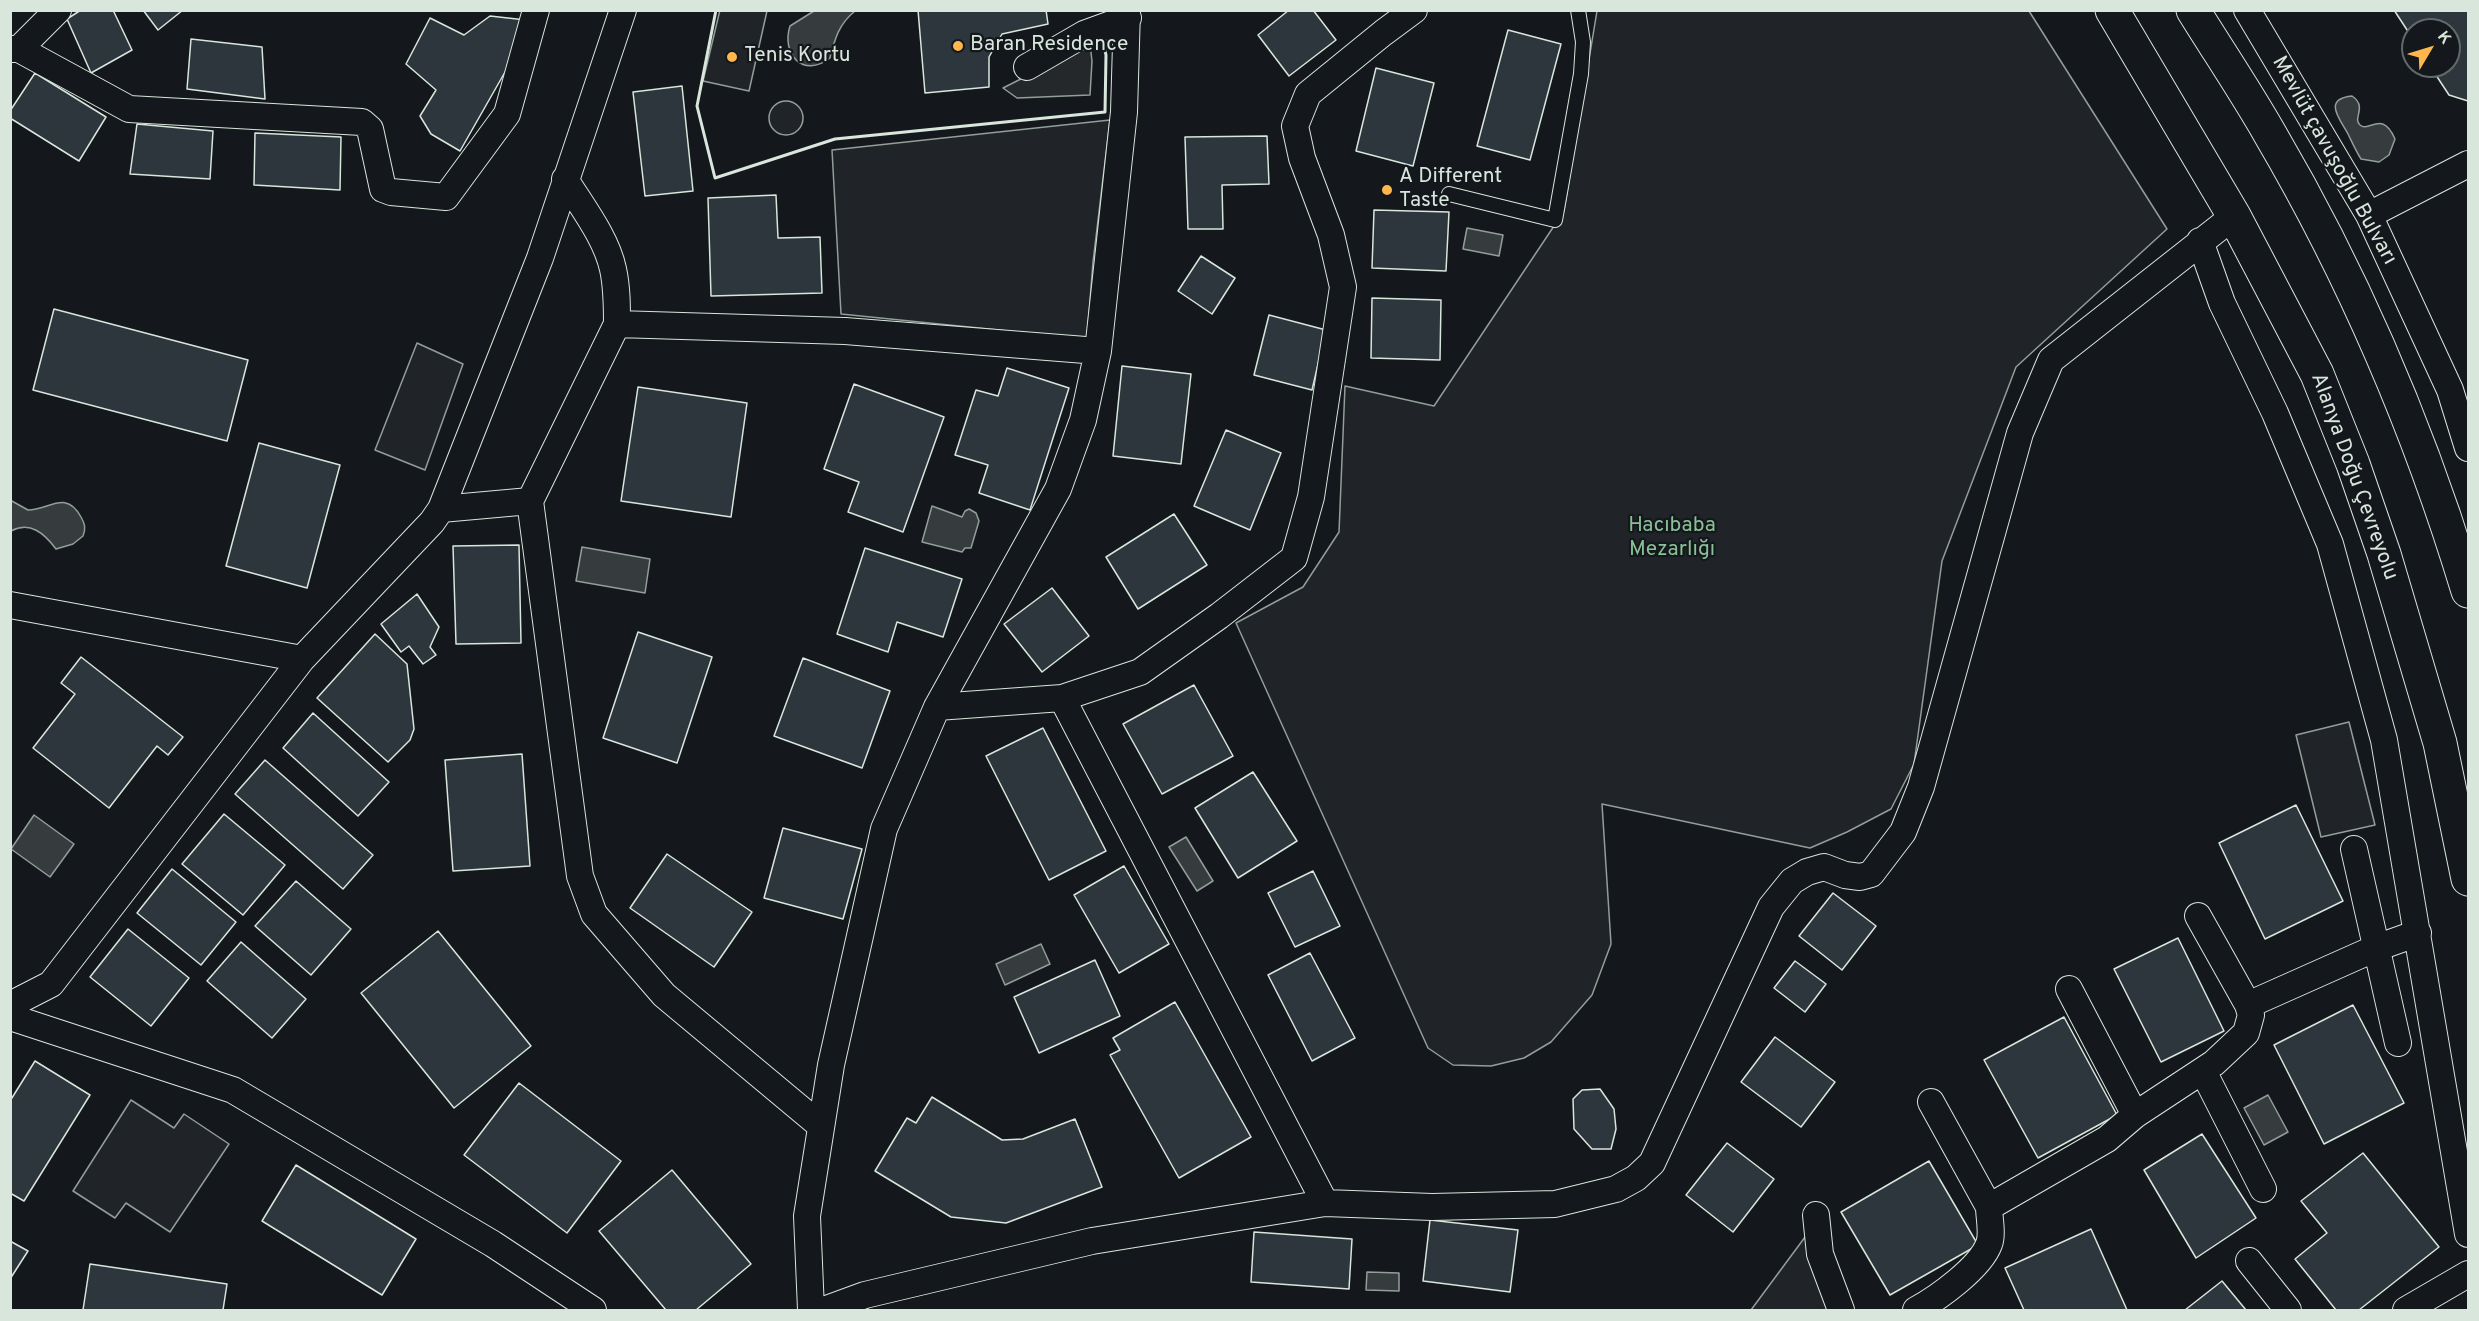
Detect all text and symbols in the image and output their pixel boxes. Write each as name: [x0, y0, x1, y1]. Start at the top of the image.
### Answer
north arrow: [2401, 18, 2461, 78]
text: K: [2432, 28, 2455, 49]
place label: Baran Residence: [970, 33, 1128, 59]
marker: Baran Residence: [951, 39, 965, 53]
place label: Tenis Kortu: [744, 44, 850, 70]
marker: Tenis Kortu: [725, 50, 739, 64]
street label: Mevlüt çavuşoğlu Bulvarı: [2265, 52, 2401, 270]
place label: A Different Taste: [1399, 165, 1502, 215]
marker: A Different Taste: [1380, 183, 1394, 197]
street label: Alanya Doğu Çevreyolu: [2304, 370, 2402, 584]
park label: Hacıbaba Mezarlığı: [1628, 514, 1716, 564]

